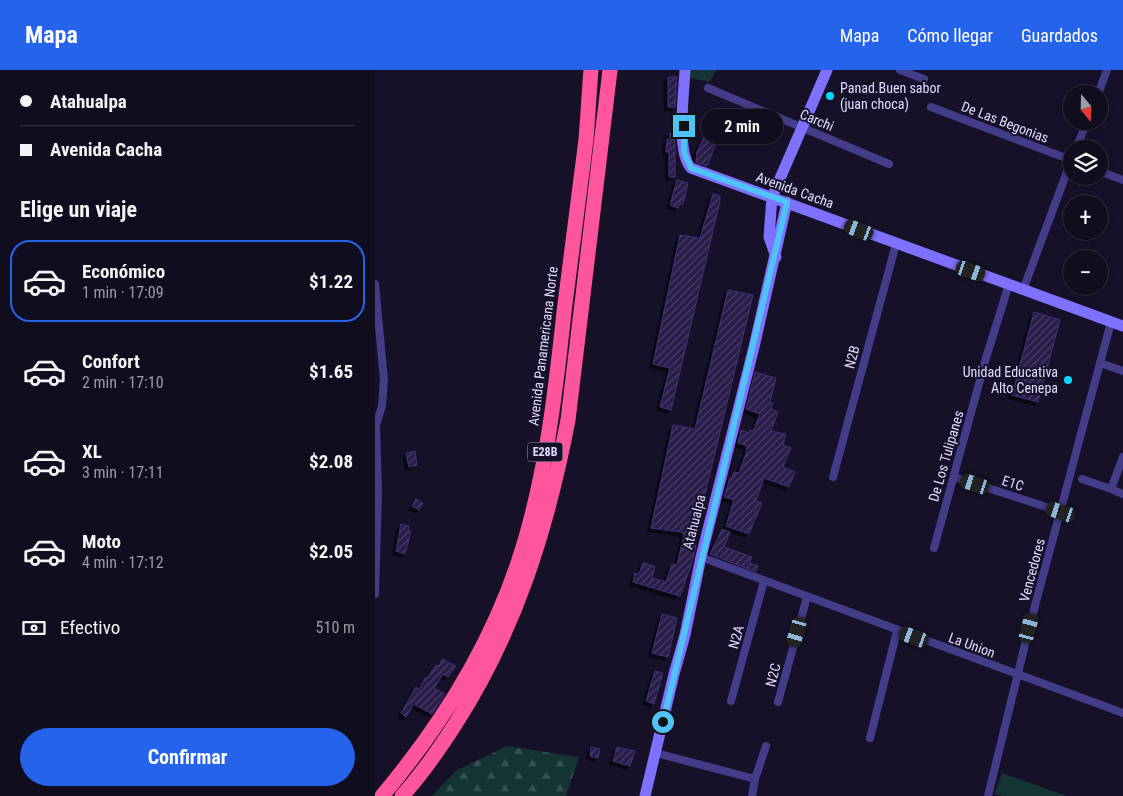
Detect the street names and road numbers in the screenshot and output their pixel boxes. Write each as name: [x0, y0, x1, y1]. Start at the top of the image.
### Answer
street label: De Las Begonias: [959, 98, 1051, 146]
street label: Carchi: [798, 106, 836, 134]
street label: Avenida Cacha: [754, 169, 836, 211]
street label: Avenida Panamericana Norte: [525, 265, 561, 427]
street label: N2B: [841, 344, 863, 370]
street label: De Los Tulipanes: [925, 409, 967, 503]
road number: E28B: [527, 442, 563, 462]
street label: E1C: [1000, 472, 1026, 494]
street label: Atahualpa: [679, 493, 709, 551]
street label: Vencedores: [1016, 537, 1048, 603]
street label: N2A: [725, 623, 747, 651]
street label: La Union: [947, 629, 997, 661]
street label: N2C: [762, 662, 784, 688]

